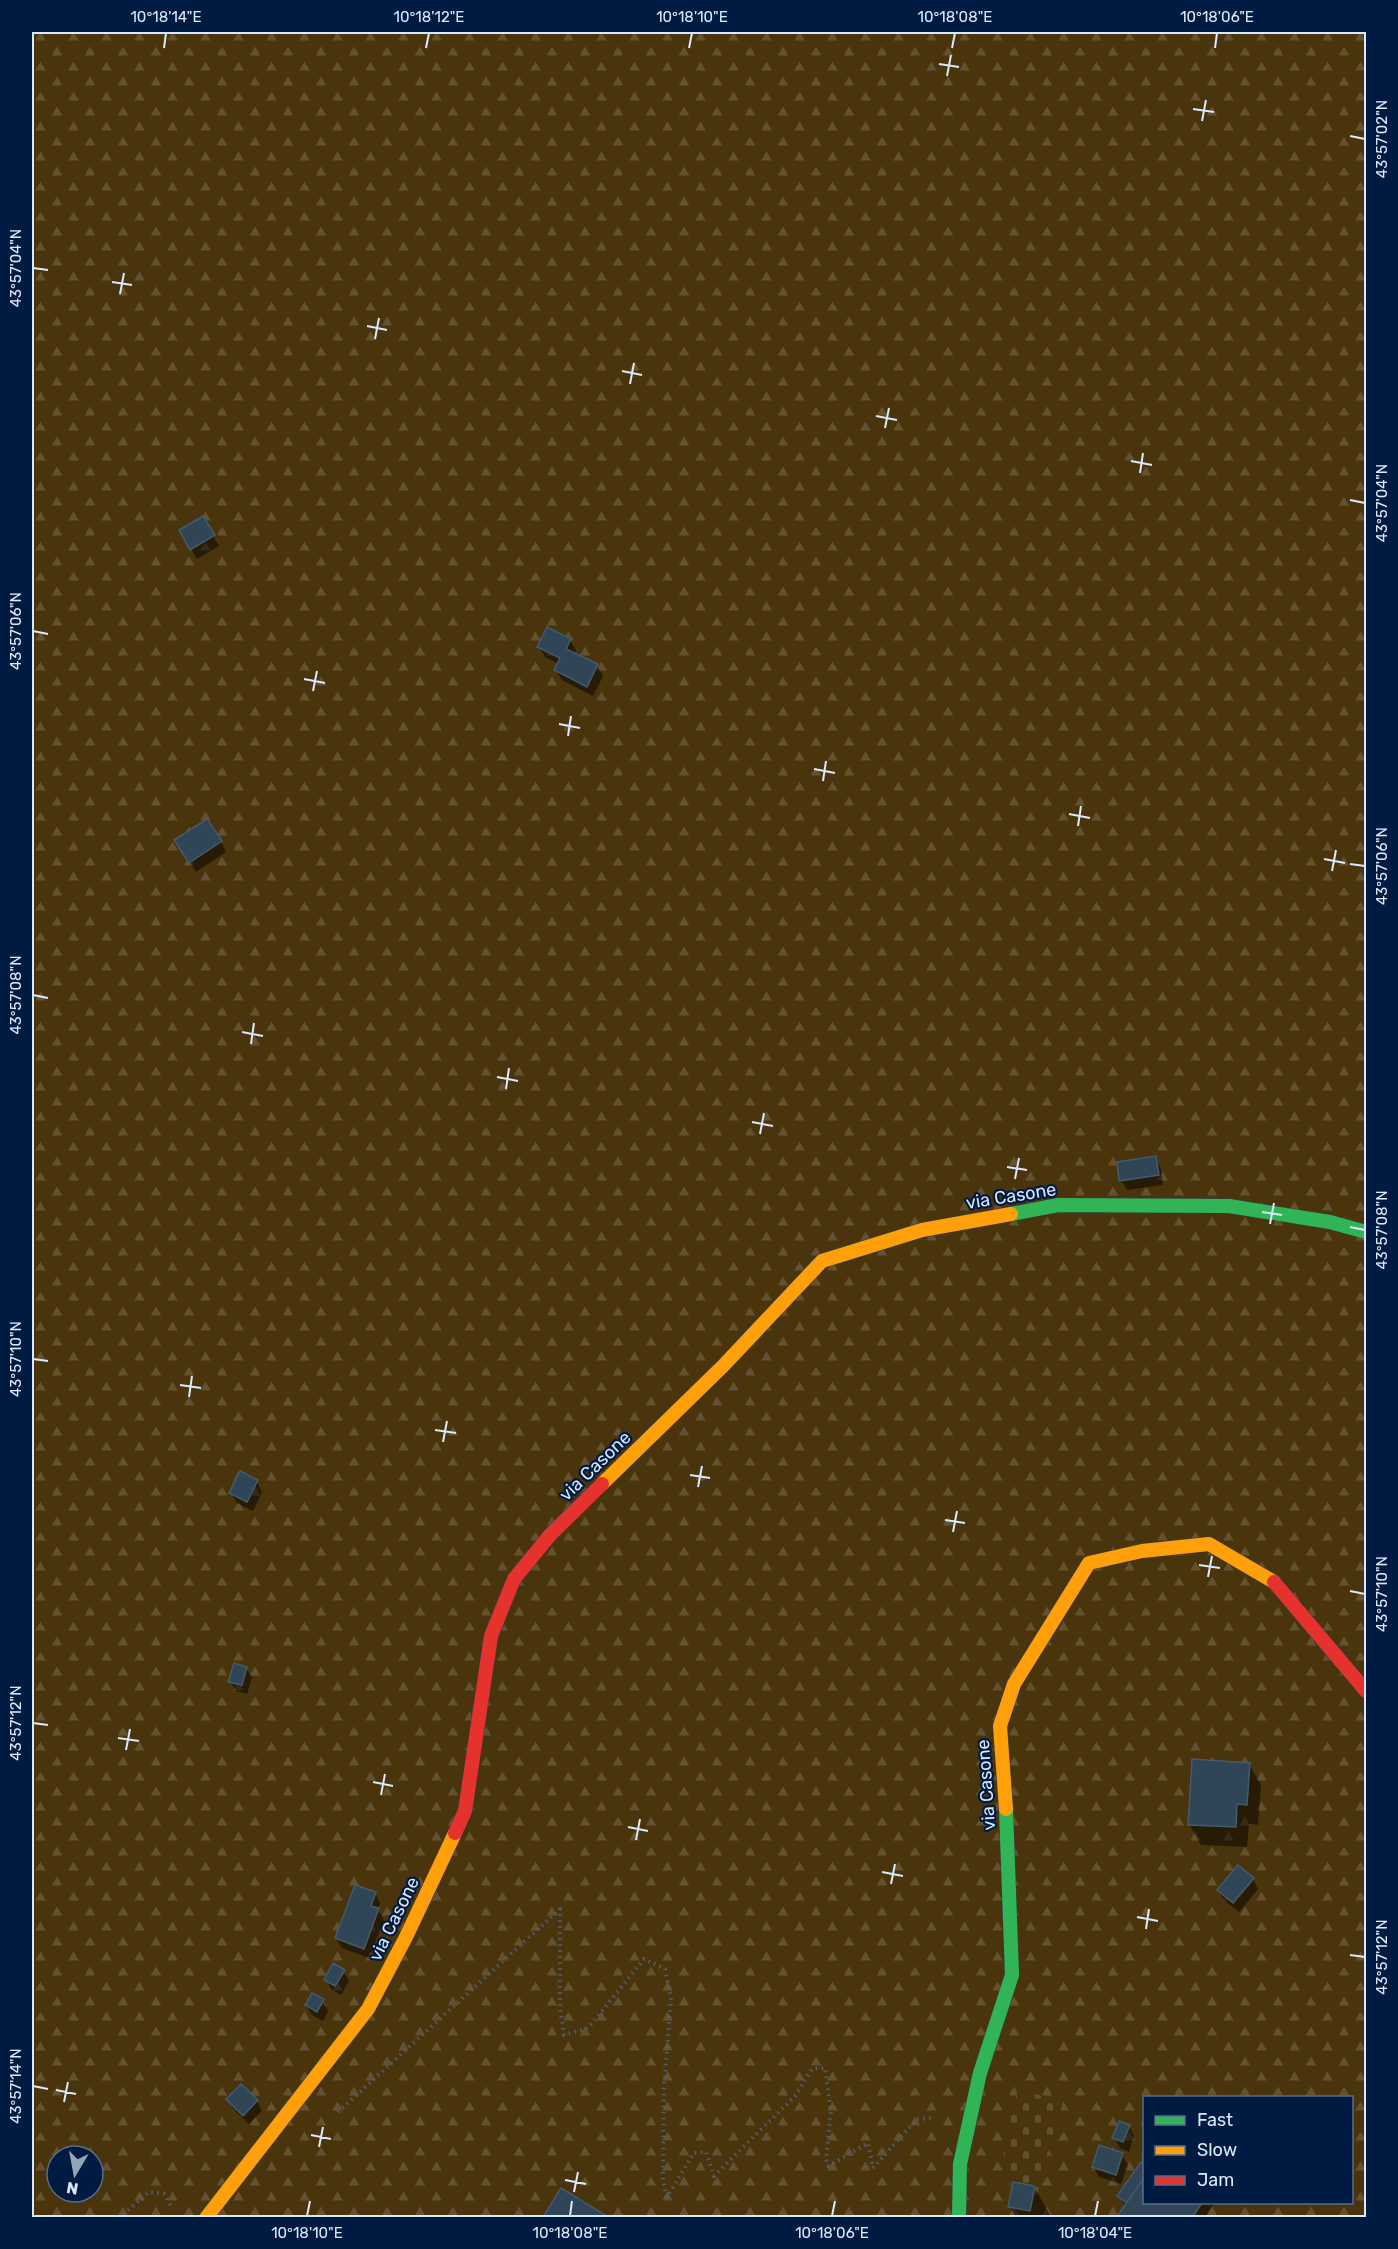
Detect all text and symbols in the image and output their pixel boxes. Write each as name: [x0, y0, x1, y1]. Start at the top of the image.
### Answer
text: 10°18'14"E: [130, 8, 202, 26]
text: 10°18'12"E: [394, 8, 464, 26]
text: 10°18'10"E: [656, 8, 728, 26]
text: 10°18'08"E: [918, 8, 992, 26]
text: 10°18'06"E: [1180, 8, 1254, 26]
text: 43°57'02"N: [1373, 100, 1391, 178]
text: 43°57'04"N: [7, 229, 25, 307]
text: 43°57'04"N: [1373, 464, 1391, 542]
text: 43°57'06"N: [7, 592, 25, 670]
text: 43°57'06"N: [1373, 827, 1391, 905]
text: 43°57'08"N: [7, 955, 25, 1035]
street label: via Casone: [964, 1178, 1058, 1214]
text: 43°57'08"N: [1373, 1190, 1391, 1270]
text: 43°57'10"N: [7, 1321, 25, 1397]
street label: via Casone: [555, 1426, 635, 1506]
text: 43°57'10"N: [1373, 1556, 1391, 1632]
text: 43°57'12"N: [7, 1685, 25, 1761]
street label: via Casone: [972, 1739, 1000, 1831]
street label: via Casone: [364, 1873, 424, 1965]
text: 43°57'12"N: [1373, 1919, 1391, 1995]
text: 43°57'14"N: [7, 2048, 25, 2124]
legend: [1143, 2096, 1353, 2204]
text: Fast: [1197, 2109, 1233, 2131]
text: Slow: [1197, 2139, 1237, 2161]
north arrow: [45, 2144, 105, 2204]
text: Jam: [1197, 2169, 1234, 2191]
text: N: [65, 2178, 80, 2199]
text: 10°18'10"E: [271, 2224, 343, 2242]
text: 10°18'08"E: [533, 2224, 607, 2242]
text: 10°18'06"E: [795, 2224, 869, 2242]
text: 10°18'04"E: [1058, 2224, 1132, 2242]

